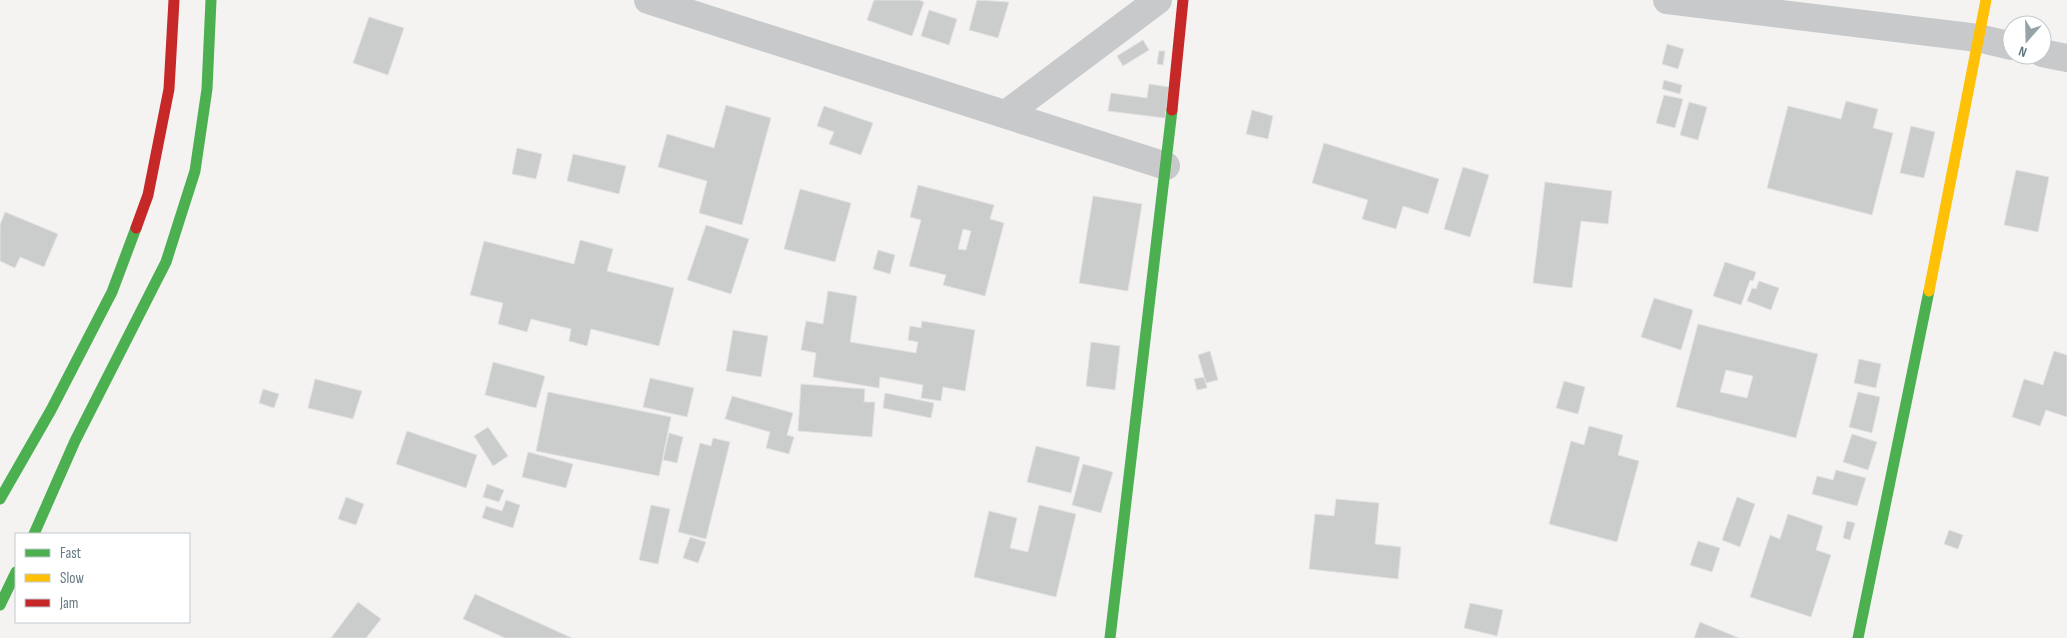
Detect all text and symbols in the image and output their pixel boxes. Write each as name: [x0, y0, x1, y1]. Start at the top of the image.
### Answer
north arrow: [2002, 15, 2052, 65]
text: N: [2016, 42, 2029, 61]
legend: [15, 533, 190, 623]
text: Fast: [60, 544, 82, 563]
text: Slow: [60, 569, 84, 588]
text: Jam: [59, 594, 78, 613]

